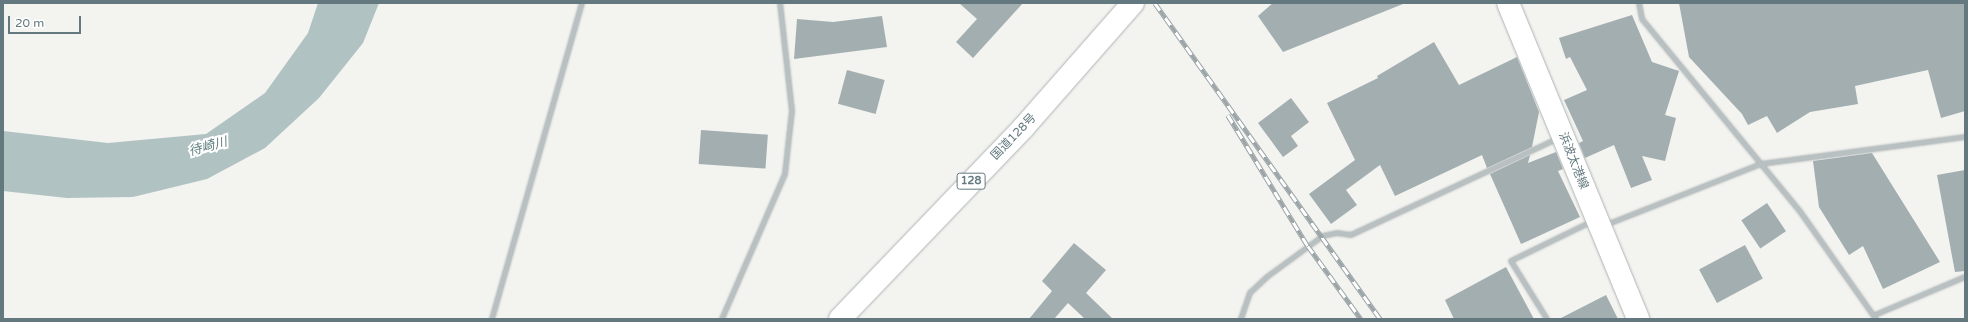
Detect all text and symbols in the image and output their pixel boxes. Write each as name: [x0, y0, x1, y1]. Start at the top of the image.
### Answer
scale bar: [10, 8, 83, 34]
text: 20 m: [15, 16, 44, 30]
street label: 国道128号: [988, 111, 1040, 163]
street label: 浜波太港線: [1555, 130, 1591, 192]
water label: 待崎川: [187, 134, 229, 160]
road number: 128: [956, 172, 986, 190]

